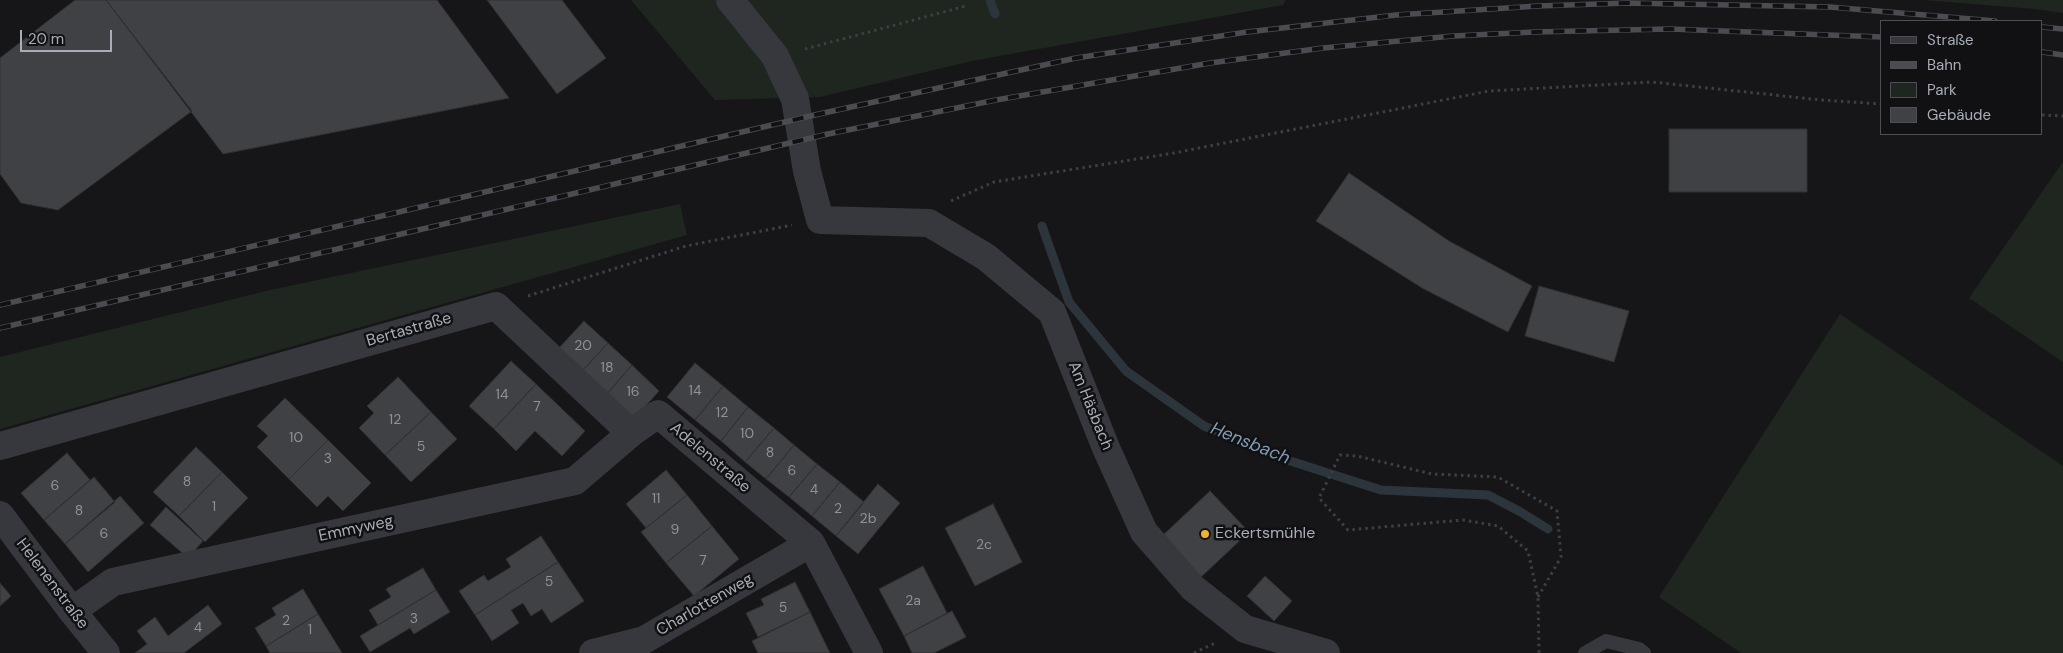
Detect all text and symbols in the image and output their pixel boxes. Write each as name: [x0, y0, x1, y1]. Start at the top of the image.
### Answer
scale bar: [22, 20, 115, 52]
legend: [1880, 20, 2043, 135]
text: 20 m: [28, 29, 64, 49]
text: Straße: [1927, 30, 1974, 50]
text: Bahn: [1927, 55, 1961, 75]
text: Park: [1927, 80, 1957, 100]
text: Gebäude: [1927, 105, 1991, 125]
street label: Bertastraße: [364, 309, 454, 351]
house number: 20: [574, 338, 592, 354]
street label: Am Häsbach: [1064, 359, 1116, 453]
house number: 18: [601, 360, 613, 376]
house number: 14: [689, 383, 701, 399]
house number: 16: [626, 384, 640, 400]
house number: 14: [496, 387, 508, 403]
house number: 7: [533, 399, 541, 415]
house number: 12: [716, 405, 728, 421]
house number: 12: [389, 412, 401, 428]
water label: Hensbach: [1207, 418, 1293, 470]
street label: Adelenstraße: [666, 419, 754, 497]
house number: 10: [740, 426, 754, 442]
house number: 10: [289, 430, 303, 446]
house number: 5: [417, 439, 425, 455]
house number: 8: [766, 445, 774, 461]
house number: 3: [324, 451, 332, 467]
house number: 6: [788, 463, 796, 479]
house number: 8: [183, 474, 191, 490]
house number: 6: [51, 478, 59, 494]
house number: 4: [810, 482, 818, 498]
house number: 11: [652, 491, 660, 507]
house number: 1: [212, 499, 216, 515]
house number: 2: [834, 501, 842, 517]
house number: 8: [75, 503, 83, 519]
house number: 2b: [860, 511, 876, 527]
street label: Emmyweg: [317, 512, 395, 546]
house number: 9: [671, 522, 679, 538]
place label: Eckertsmühle: [1215, 524, 1315, 544]
house number: 6: [100, 526, 108, 542]
marker: Eckertsmühle: [1199, 528, 1211, 540]
street label: Helenenstraße: [12, 535, 92, 633]
house number: 2c: [976, 537, 992, 553]
house number: 7: [699, 553, 707, 569]
street label: Charlottenweg: [653, 570, 757, 640]
house number: 5: [545, 574, 553, 590]
house number: 2a: [905, 593, 921, 609]
house number: 5: [779, 600, 787, 616]
house number: 3: [410, 611, 418, 627]
house number: 2: [282, 613, 290, 629]
house number: 4: [194, 620, 202, 636]
house number: 1: [308, 622, 312, 638]

